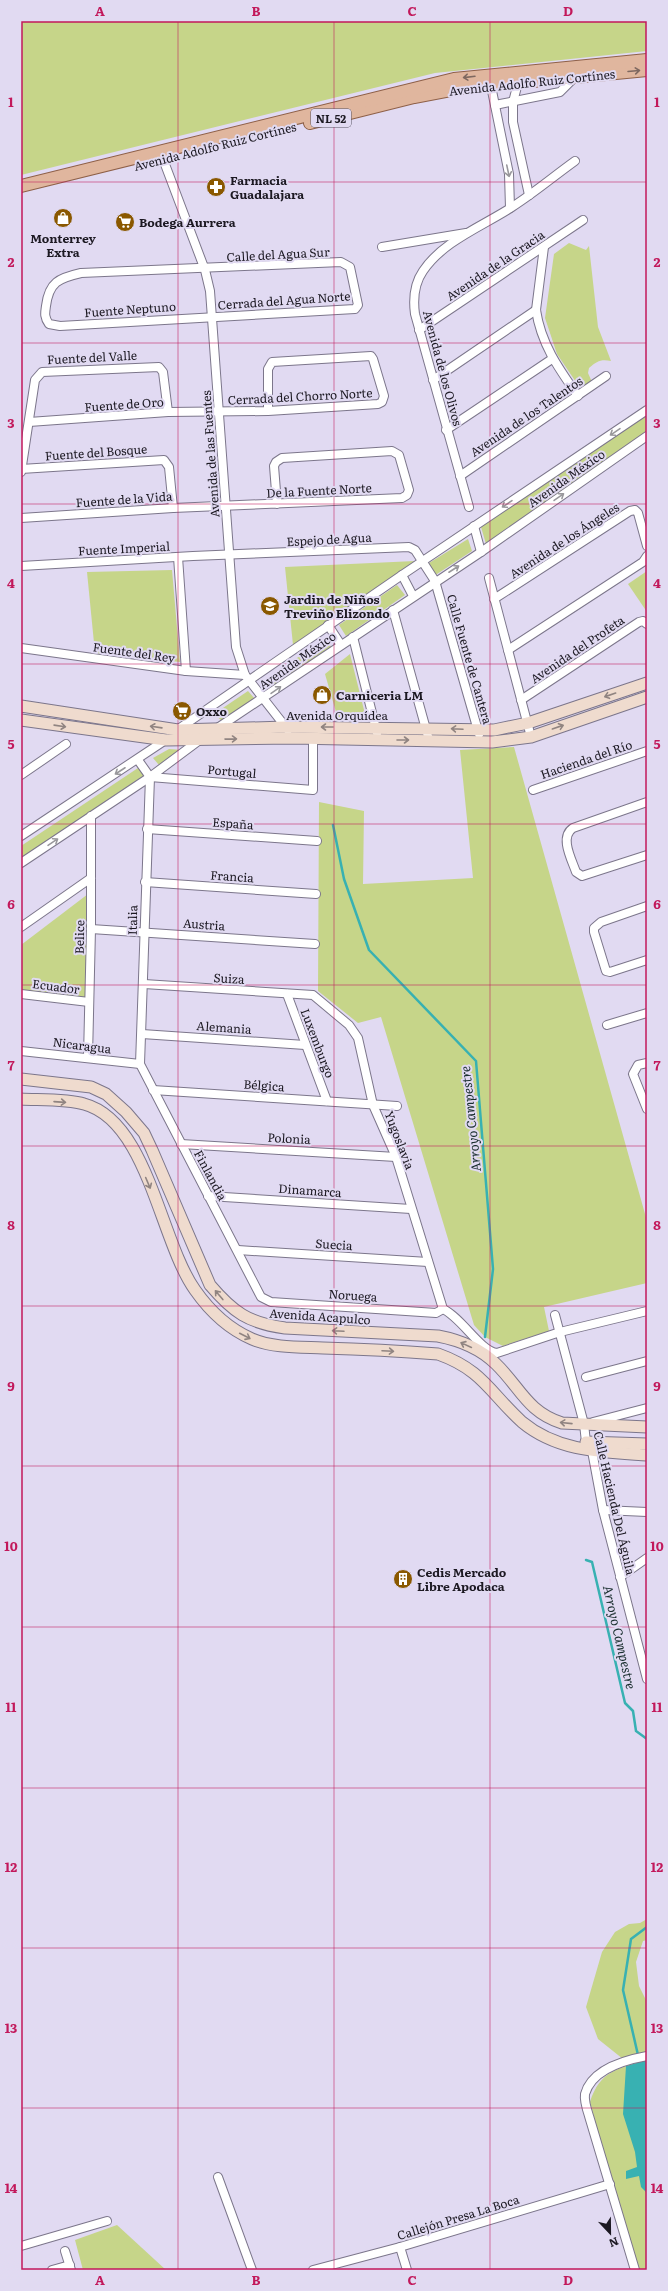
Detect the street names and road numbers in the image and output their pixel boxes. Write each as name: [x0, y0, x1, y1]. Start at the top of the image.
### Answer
street label: Avenida Adolfo Ruiz Cortínes: [448, 64, 616, 100]
road number: NL 52: [311, 109, 351, 127]
street label: Avenida Adolfo Ruiz Cortínes: [132, 117, 299, 175]
street label: Avenida de la Gracia: [442, 225, 548, 305]
street label: Calle del Agua Sur: [226, 242, 330, 266]
street label: Cerrada del Agua Norte: [217, 286, 351, 314]
street label: Fuente Neptuno: [84, 297, 176, 321]
street label: Avenida de los Olivos: [419, 308, 467, 428]
street label: Fuente del Valle: [46, 346, 138, 368]
street label: Avenida de los Talentos: [466, 371, 586, 460]
street label: Cerrada del Chorro Norte: [227, 383, 373, 409]
street label: Avenida de las Fuentes: [197, 389, 223, 518]
street label: Fuente de Oro: [84, 392, 164, 416]
street label: Fuente del Bosque: [44, 439, 148, 465]
street label: Avenida México: [524, 445, 608, 511]
street label: De la Fuente Norte: [266, 478, 372, 502]
street label: Fuente de la Vida: [75, 487, 174, 511]
street label: Avenida de los Ángeles: [506, 497, 623, 582]
street label: Espejo de Agua: [286, 528, 373, 550]
street label: Fuente Imperial: [78, 537, 170, 559]
street label: Calle Fuente de Cantera: [443, 592, 497, 727]
street label: Avenida del Profeta: [526, 610, 628, 687]
street label: Avenida México: [255, 627, 339, 693]
street label: Fuente del Rey: [92, 637, 176, 667]
street label: Avenida Orquídea: [286, 706, 389, 724]
street label: Hacienda del Río: [538, 735, 634, 783]
street label: Portugal: [207, 760, 257, 782]
street label: España: [212, 813, 255, 833]
street label: Francia: [210, 866, 255, 887]
street label: Italia: [123, 904, 141, 935]
street label: Austria: [182, 914, 226, 934]
street label: Belice: [70, 920, 88, 954]
street label: Suiza: [213, 968, 246, 988]
street label: Ecuador: [31, 974, 81, 998]
street label: Luxemburgo: [297, 1006, 339, 1080]
street label: Alemania: [196, 1016, 253, 1038]
street label: Nicaragua: [52, 1032, 113, 1058]
street label: Bélgica: [243, 1075, 286, 1095]
street label: Yugoslavia: [381, 1108, 420, 1172]
street label: Polonia: [267, 1128, 312, 1148]
street label: Finlandia: [190, 1146, 232, 1204]
street label: Dinamarca: [278, 1179, 343, 1201]
street label: Suecia: [315, 1234, 354, 1254]
street label: Noruega: [328, 1284, 379, 1306]
street label: Avenida Acapulco: [269, 1303, 371, 1329]
street label: Calle Hacienda Del Águila: [590, 1429, 640, 1577]
street label: Callejón Presa La Boca: [395, 2190, 522, 2244]

